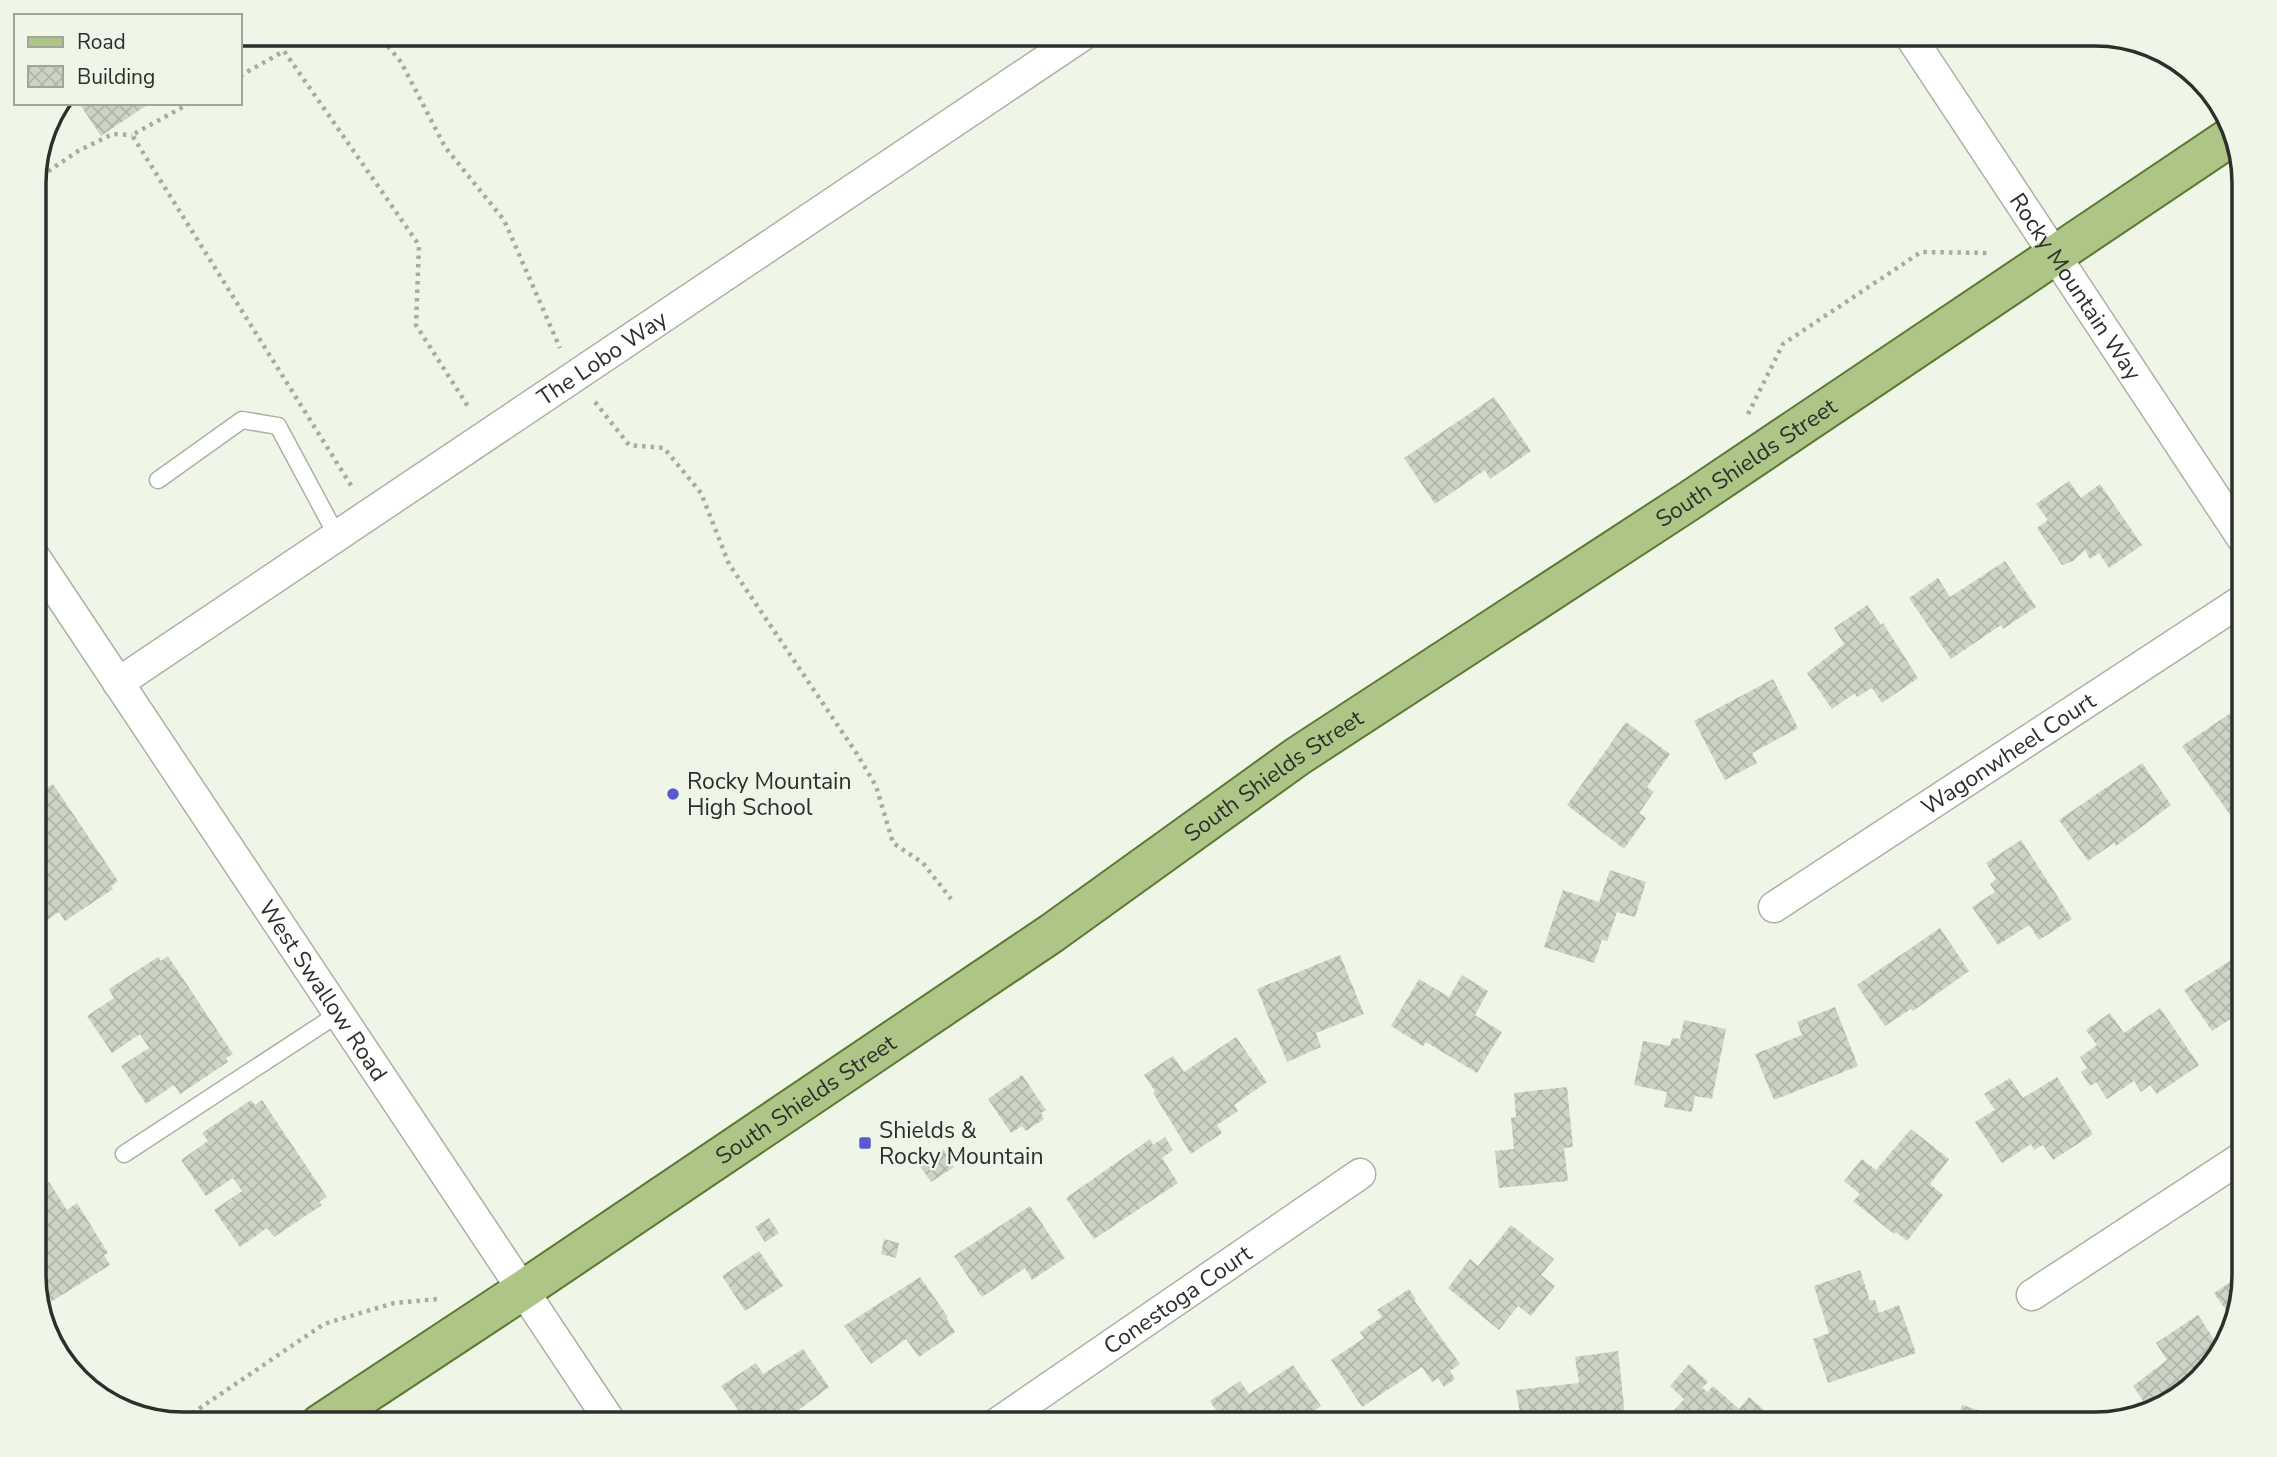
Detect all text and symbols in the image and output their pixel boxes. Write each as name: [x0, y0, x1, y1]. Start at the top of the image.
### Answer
legend: [14, 14, 242, 105]
text: Road: [77, 28, 126, 56]
text: Building: [77, 63, 155, 91]
street label: Rocky Mountain Way: [2003, 187, 2149, 386]
street label: The Lobo Way: [531, 303, 673, 413]
street label: South Shields Street: [1649, 390, 1843, 534]
street label: Wagonwheel Court: [1915, 685, 2102, 822]
street label: South Shields Street: [1177, 702, 1370, 849]
place label: Rocky Mountain High School: [687, 766, 851, 823]
marker: Rocky Mountain High School: [665, 786, 681, 802]
street label: West Swallow Road: [252, 894, 395, 1087]
street label: South Shields Street: [709, 1027, 903, 1171]
place label: Shields & Rocky Mountain: [879, 1115, 1043, 1172]
marker: Shields & Rocky Mountain: [857, 1135, 873, 1151]
street label: Conestoga Court: [1097, 1237, 1258, 1361]

